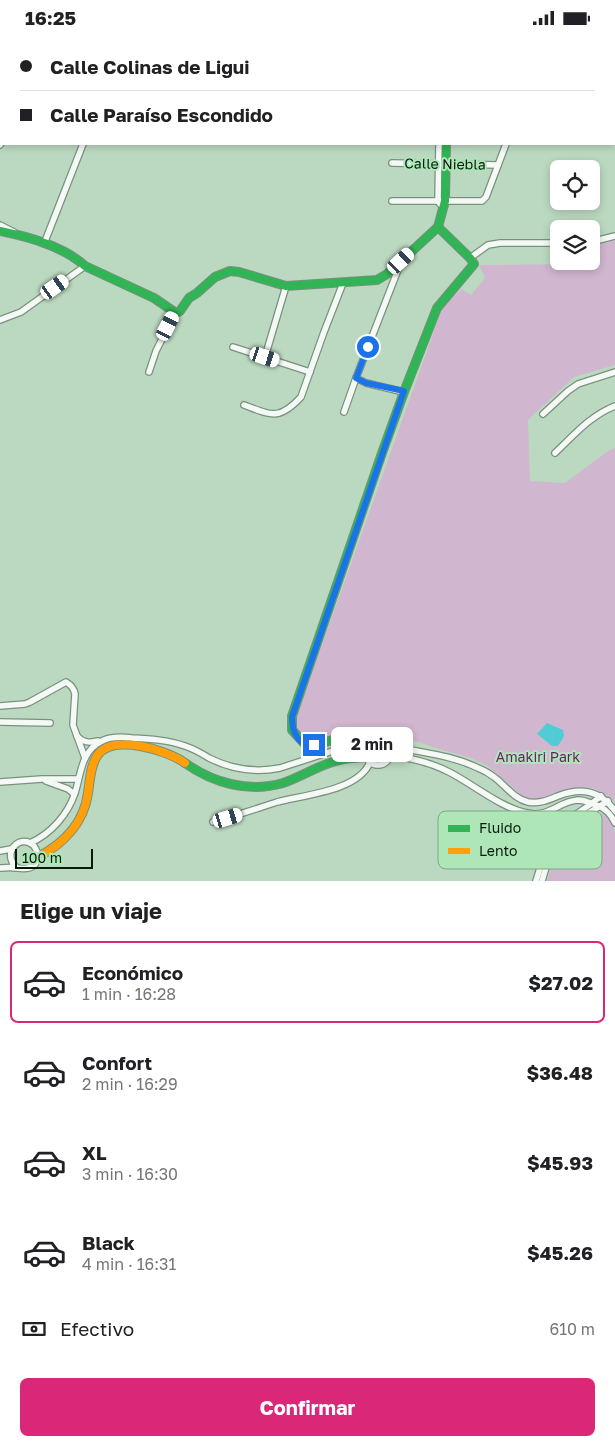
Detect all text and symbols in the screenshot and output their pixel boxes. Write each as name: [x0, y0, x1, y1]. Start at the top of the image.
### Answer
text: 16:25: [25, 6, 76, 29]
text: Calle Colinas de Ligui: [50, 55, 249, 78]
text: Calle Paraíso Escondido: [50, 103, 273, 126]
street label: Calle Niebla: [404, 154, 486, 173]
map controls: [550, 160, 600, 270]
button: locate: [550, 160, 600, 210]
button: layers: [550, 220, 600, 270]
car: [384, 245, 417, 277]
car: [38, 272, 71, 302]
car: [154, 309, 181, 343]
route start: [357, 336, 379, 358]
car: [248, 345, 281, 369]
callout: 2 min: [332, 727, 414, 763]
route end: [303, 734, 325, 756]
text: 2 min: [351, 734, 393, 754]
park label: Amakiri Park: [496, 748, 580, 765]
car: [211, 806, 244, 830]
legend: [438, 811, 602, 869]
text: Fluido: [479, 819, 521, 836]
text: Lento: [479, 842, 517, 859]
scale bar: [15, 846, 92, 869]
text: 100 m: [22, 849, 62, 866]
text: Elige un viaje: [20, 897, 162, 924]
icon: car: [22, 960, 67, 1005]
text: Económico: [82, 961, 183, 984]
text: $27.02: [528, 971, 593, 994]
text: 1 min · 16:28: [82, 984, 176, 1004]
icon: car: [22, 1050, 67, 1095]
text: Confort: [82, 1051, 152, 1074]
text: $36.48: [526, 1061, 593, 1084]
text: 2 min · 16:29: [82, 1074, 178, 1094]
icon: car: [22, 1140, 67, 1185]
text: XL: [82, 1141, 107, 1164]
text: $45.93: [527, 1151, 593, 1174]
text: 3 min · 16:30: [82, 1164, 178, 1184]
icon: car: [22, 1230, 67, 1275]
text: Black: [82, 1231, 135, 1254]
text: $45.26: [527, 1241, 593, 1264]
text: 4 min · 16:31: [82, 1254, 176, 1274]
icon: cash: [20, 1315, 48, 1343]
text: Efectivo: [60, 1317, 134, 1340]
text: 610 m: [549, 1319, 595, 1339]
button: Confirmar: [20, 1378, 595, 1436]

